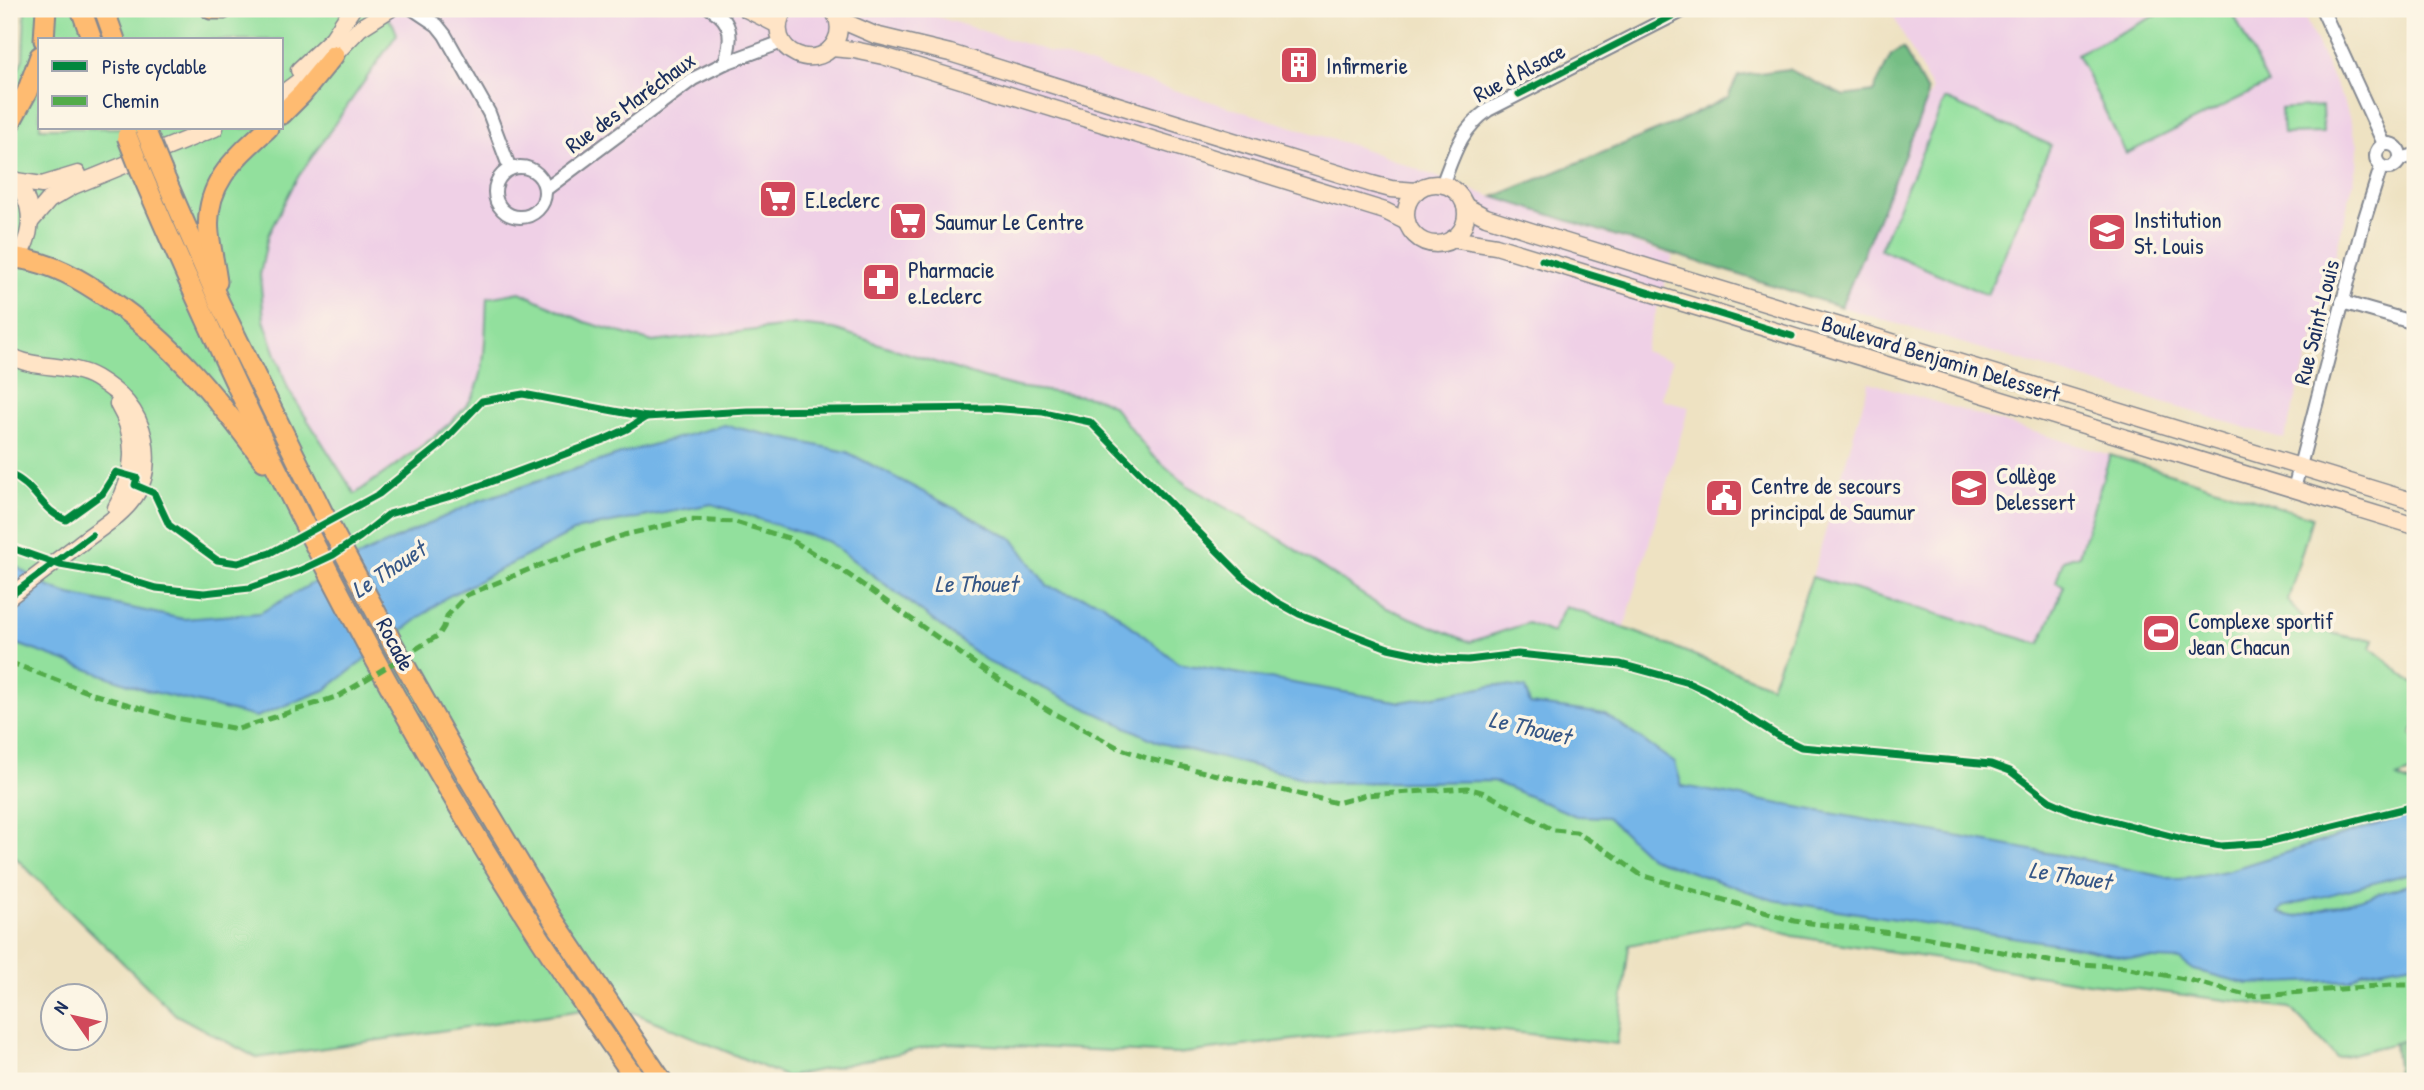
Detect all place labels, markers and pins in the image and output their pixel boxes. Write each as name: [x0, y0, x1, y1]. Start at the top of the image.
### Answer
building icon: Infirmerie: [1278, 44, 1320, 86]
place label: Infirmerie: [1326, 50, 1408, 81]
supermarket icon: E.Leclerc: [757, 178, 799, 220]
place label: E.Leclerc: [805, 184, 880, 215]
supermarket icon: Saumur Le Centre: [887, 200, 929, 242]
place label: Institution St. Louis: [2134, 204, 2222, 261]
place label: Saumur Le Centre: [935, 206, 1084, 237]
school or university icon: Institution St. Louis: [2086, 211, 2128, 253]
place label: Pharmacie e.Leclerc: [908, 254, 994, 311]
pharmacy icon: Pharmacie e.Leclerc: [860, 261, 902, 303]
place label: Collège Delessert: [1996, 460, 2076, 517]
school or university icon: Collège Delessert: [1948, 467, 1990, 509]
place label: Centre de secours principal de Saumur: [1751, 470, 1916, 527]
public building icon: Centre de secours principal de Saumur: [1703, 477, 1745, 519]
place label: Complexe sportif Jean Chacun: [2188, 605, 2334, 662]
sports icon: Complexe sportif Jean Chacun: [2140, 612, 2182, 654]

